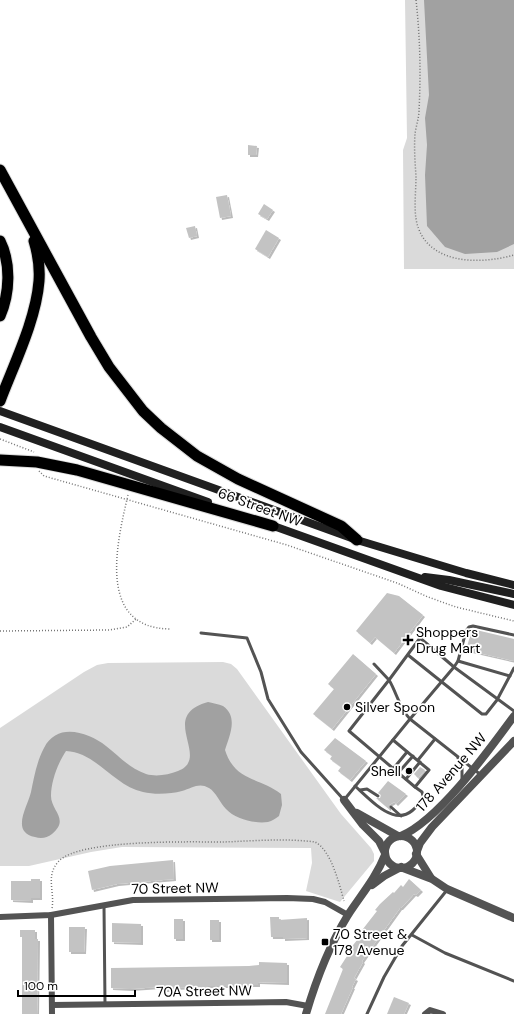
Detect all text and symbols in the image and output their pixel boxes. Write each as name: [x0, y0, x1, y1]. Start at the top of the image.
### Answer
street label: 66 Street NW: [216, 484, 305, 531]
place label: Shoppers Drug Mart: [416, 623, 480, 657]
marker: Shoppers Drug Mart: [403, 635, 413, 645]
place label: Silver Spoon: [355, 698, 435, 716]
marker: Silver Spoon: [342, 702, 352, 712]
street label: 178 Avenue NW: [412, 729, 490, 815]
place label: Shell: [371, 762, 401, 780]
marker: Shell: [404, 766, 414, 776]
street label: 70 Street NW: [131, 878, 219, 898]
place label: 70 Street & 178 Avenue: [333, 925, 407, 959]
marker: 70 Street & 178 Avenue: [320, 937, 330, 947]
scale bar: [18, 972, 135, 998]
text: 100 m: [24, 978, 58, 994]
street label: 70A Street NW: [156, 981, 253, 1001]

